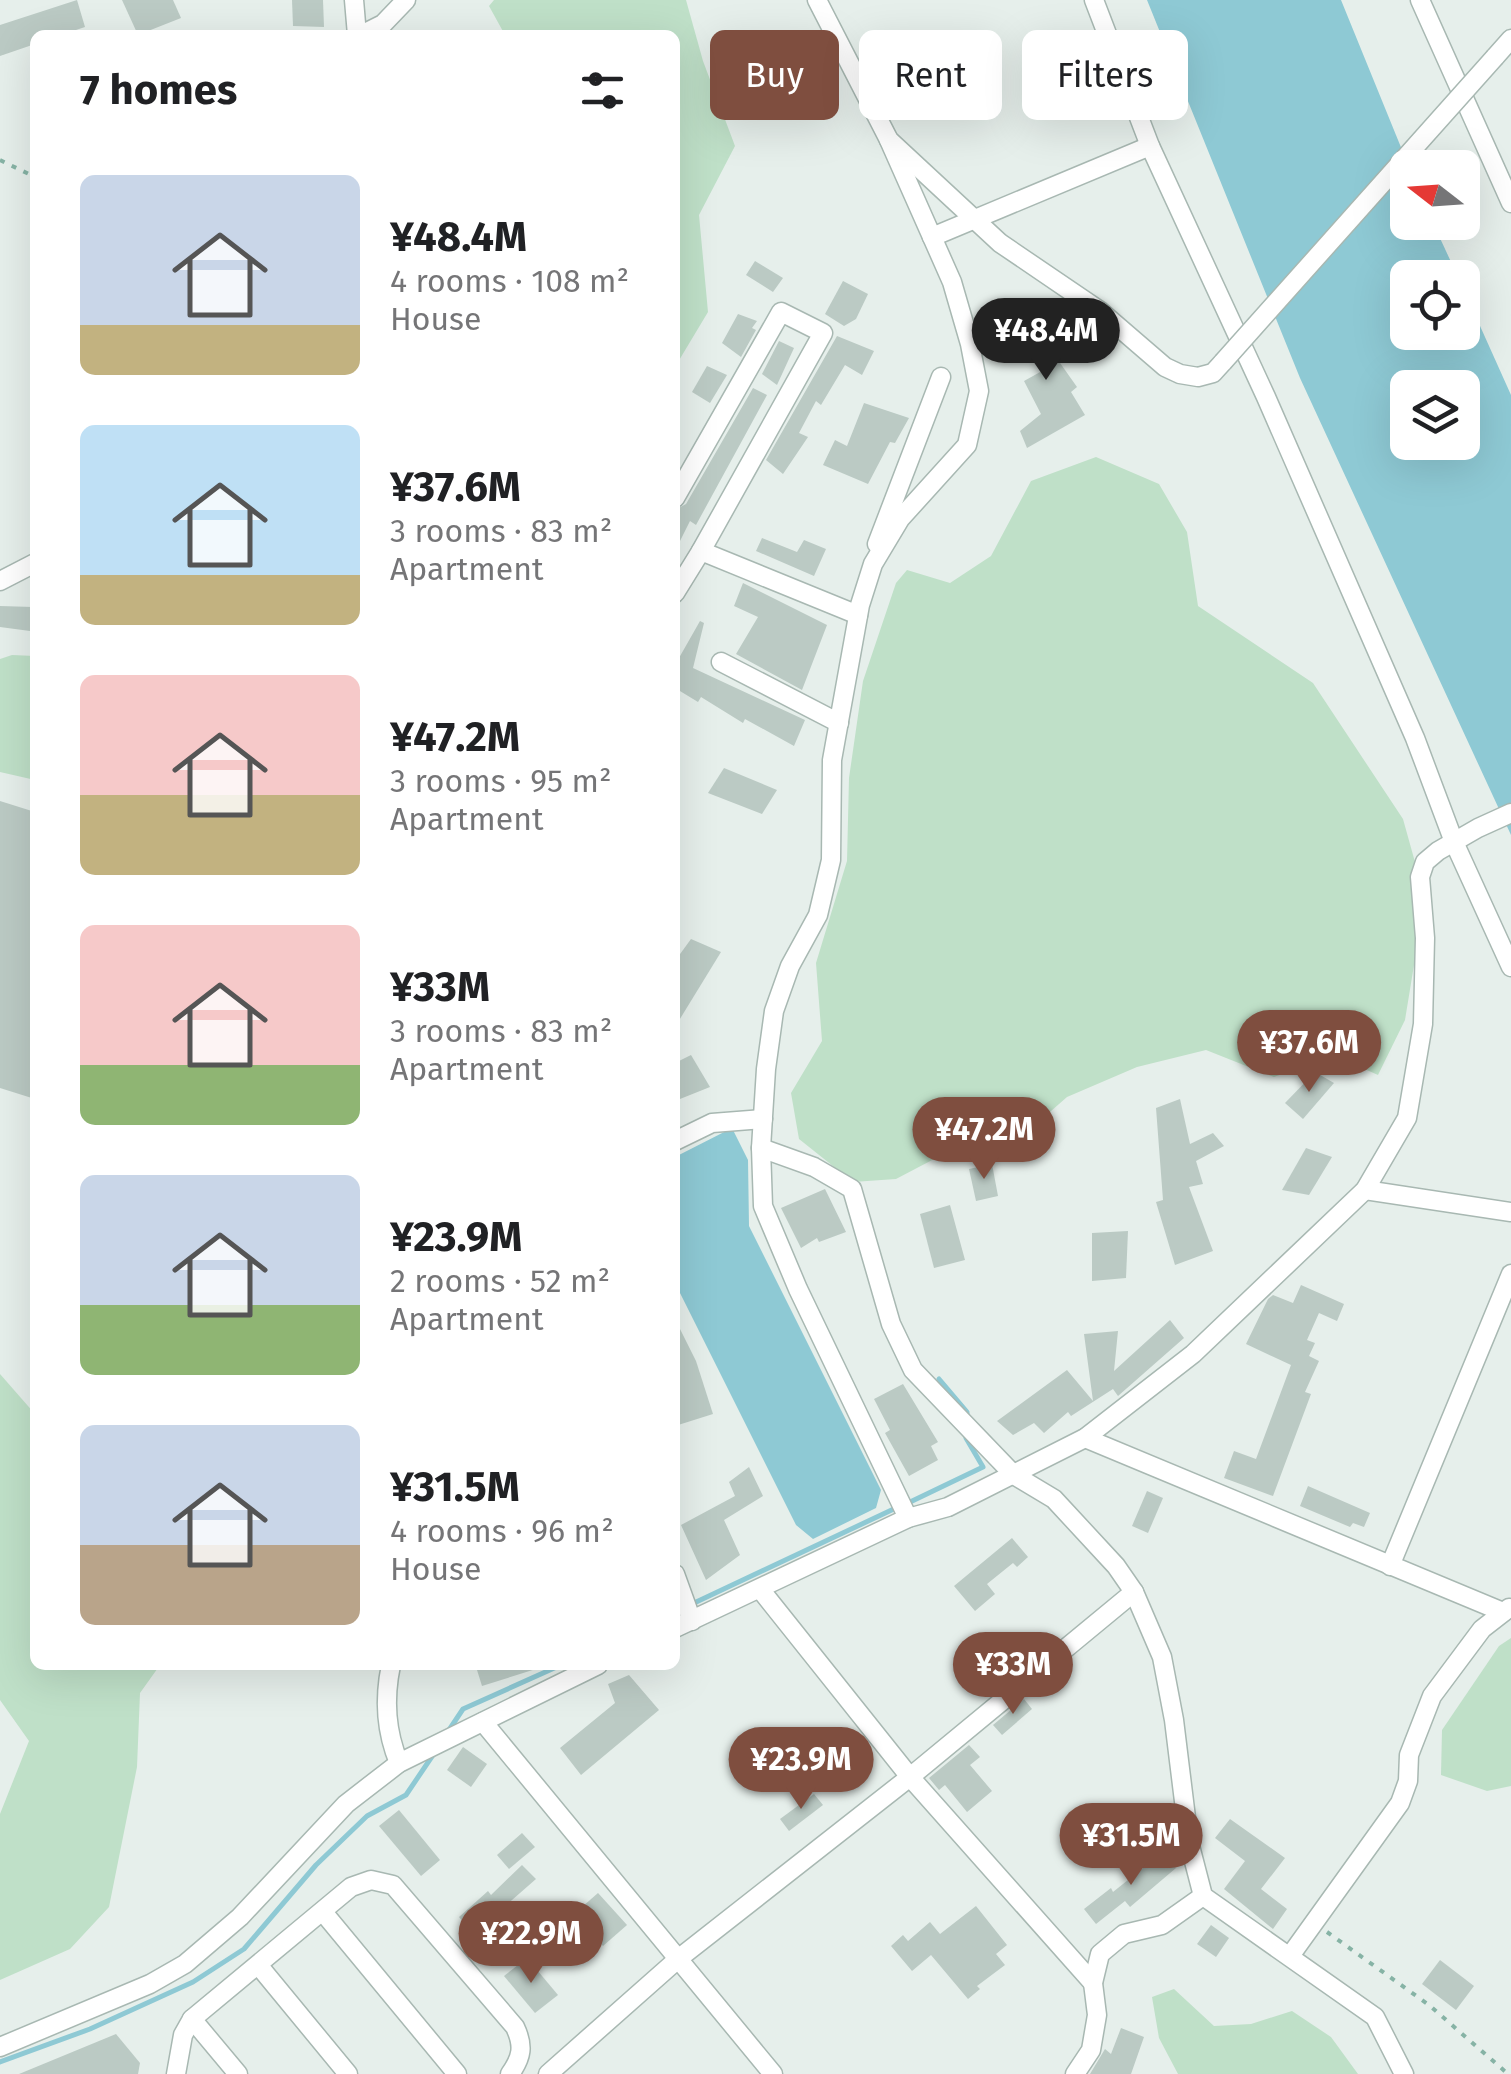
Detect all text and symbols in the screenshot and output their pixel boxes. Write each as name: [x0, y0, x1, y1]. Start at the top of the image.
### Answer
chip: Buy: [710, 30, 839, 120]
chip: Rent: [859, 30, 1002, 120]
chip: Filters: [1022, 30, 1188, 120]
icon: filters: [575, 63, 630, 118]
text: 7 homes: [80, 65, 237, 115]
north arrow: [1390, 150, 1480, 240]
map controls: [1390, 150, 1480, 460]
text: ¥48.4M: [390, 212, 527, 262]
icon: home: [160, 215, 280, 335]
button: locate: [1390, 260, 1480, 350]
text: 4 rooms · 108 m²: [390, 262, 629, 300]
pin: ¥48.4M: [965, 298, 1127, 383]
text: House: [390, 300, 481, 338]
text: ¥48.4M: [994, 311, 1098, 349]
button: layers: [1390, 370, 1480, 460]
text: ¥37.6M: [390, 462, 521, 512]
icon: home: [160, 465, 280, 585]
text: 3 rooms · 83 m²: [390, 512, 612, 550]
text: Apartment: [390, 550, 544, 588]
text: ¥47.2M: [390, 712, 520, 762]
icon: home: [160, 715, 280, 835]
text: 3 rooms · 95 m²: [390, 762, 612, 800]
text: Apartment: [390, 800, 544, 838]
text: ¥33M: [390, 962, 490, 1012]
icon: home: [160, 965, 280, 1085]
pin: ¥37.6M: [1228, 1010, 1390, 1095]
text: 3 rooms · 83 m²: [390, 1012, 612, 1050]
text: ¥37.6M: [1259, 1023, 1359, 1061]
text: Apartment: [390, 1050, 544, 1088]
pin: ¥47.2M: [903, 1097, 1065, 1182]
text: ¥47.2M: [934, 1110, 1034, 1148]
text: ¥23.9M: [390, 1212, 522, 1262]
icon: home: [160, 1215, 280, 1335]
text: 2 rooms · 52 m²: [390, 1262, 610, 1300]
text: Apartment: [390, 1300, 544, 1338]
text: ¥31.5M: [390, 1462, 520, 1512]
icon: home: [160, 1465, 280, 1585]
text: 4 rooms · 96 m²: [390, 1512, 614, 1550]
text: House: [390, 1550, 481, 1588]
pin: ¥33M: [954, 1632, 1072, 1717]
text: ¥33M: [975, 1645, 1051, 1683]
pin: ¥23.9M: [720, 1727, 882, 1812]
text: ¥23.9M: [751, 1740, 851, 1778]
pin: ¥31.5M: [1050, 1803, 1212, 1888]
text: ¥31.5M: [1082, 1816, 1180, 1854]
pin: ¥22.9M: [450, 1901, 612, 1986]
text: ¥22.9M: [481, 1914, 581, 1952]

